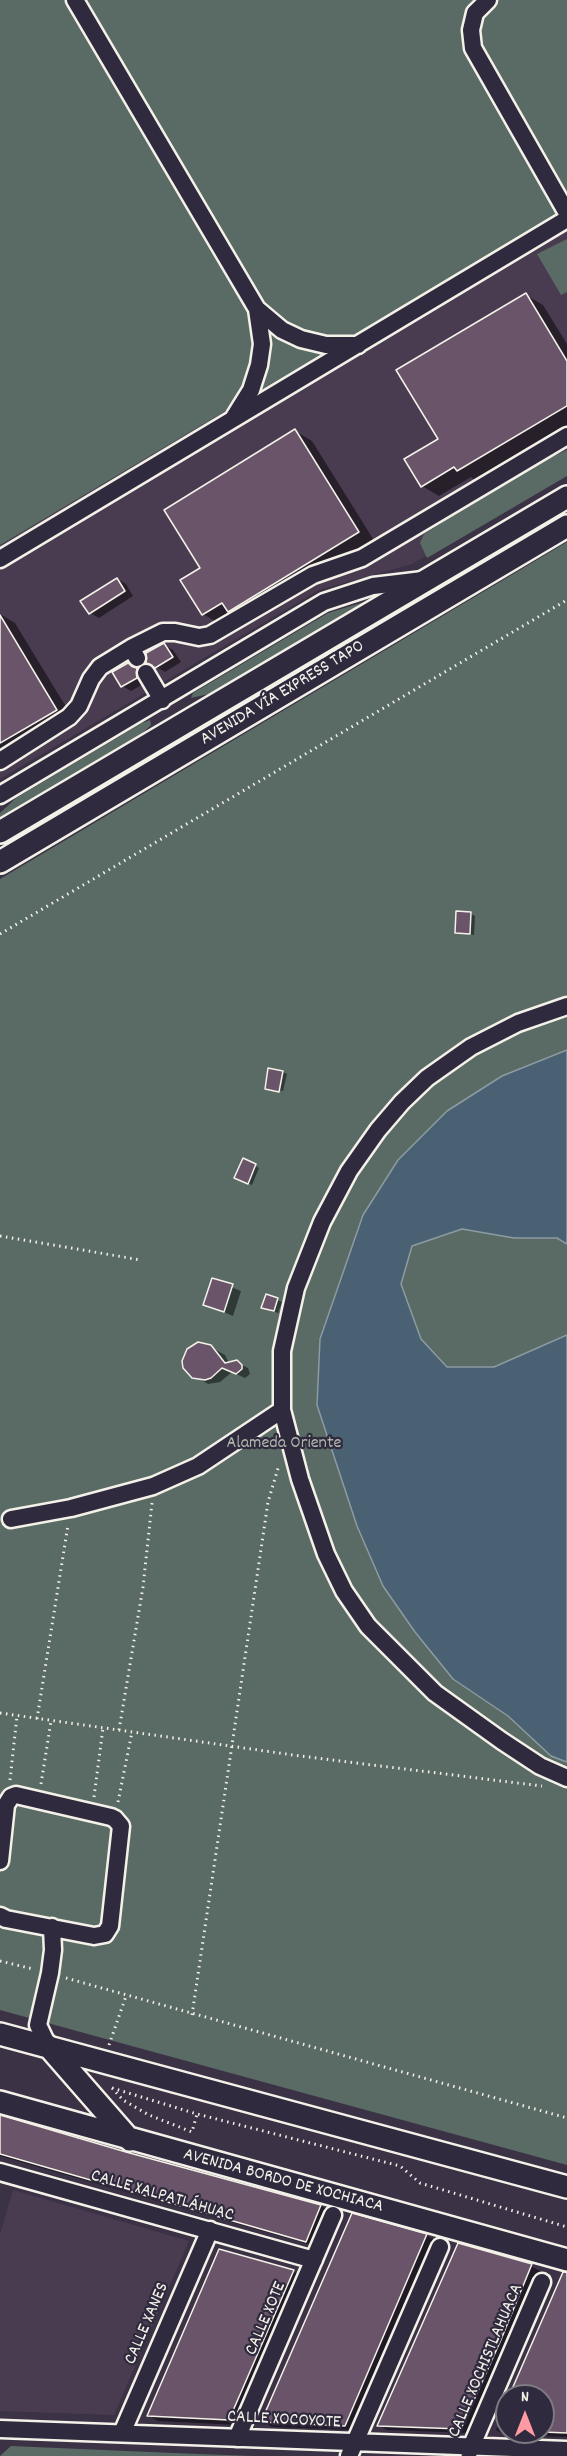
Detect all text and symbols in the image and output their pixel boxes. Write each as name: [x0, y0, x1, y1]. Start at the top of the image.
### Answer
street label: AVENIDA VÍA EXPRESS TAPO: [197, 637, 369, 751]
park label: Alameda Oriente: [227, 1434, 341, 1456]
street label: AVENIDA BORDO DE XOCHIACA: [181, 2145, 385, 2219]
street label: CALLE XALPATLÁHUAC: [88, 2166, 236, 2228]
street label: CALLE XOTE: [242, 2279, 292, 2359]
street label: CALLE XANES: [121, 2280, 175, 2368]
street label: CALLE XOCHISTLAHUACA: [445, 2281, 529, 2441]
north arrow: [495, 2384, 555, 2444]
text: N: [521, 2386, 529, 2409]
street label: CALLE XOCOYOTE: [227, 2407, 341, 2435]

